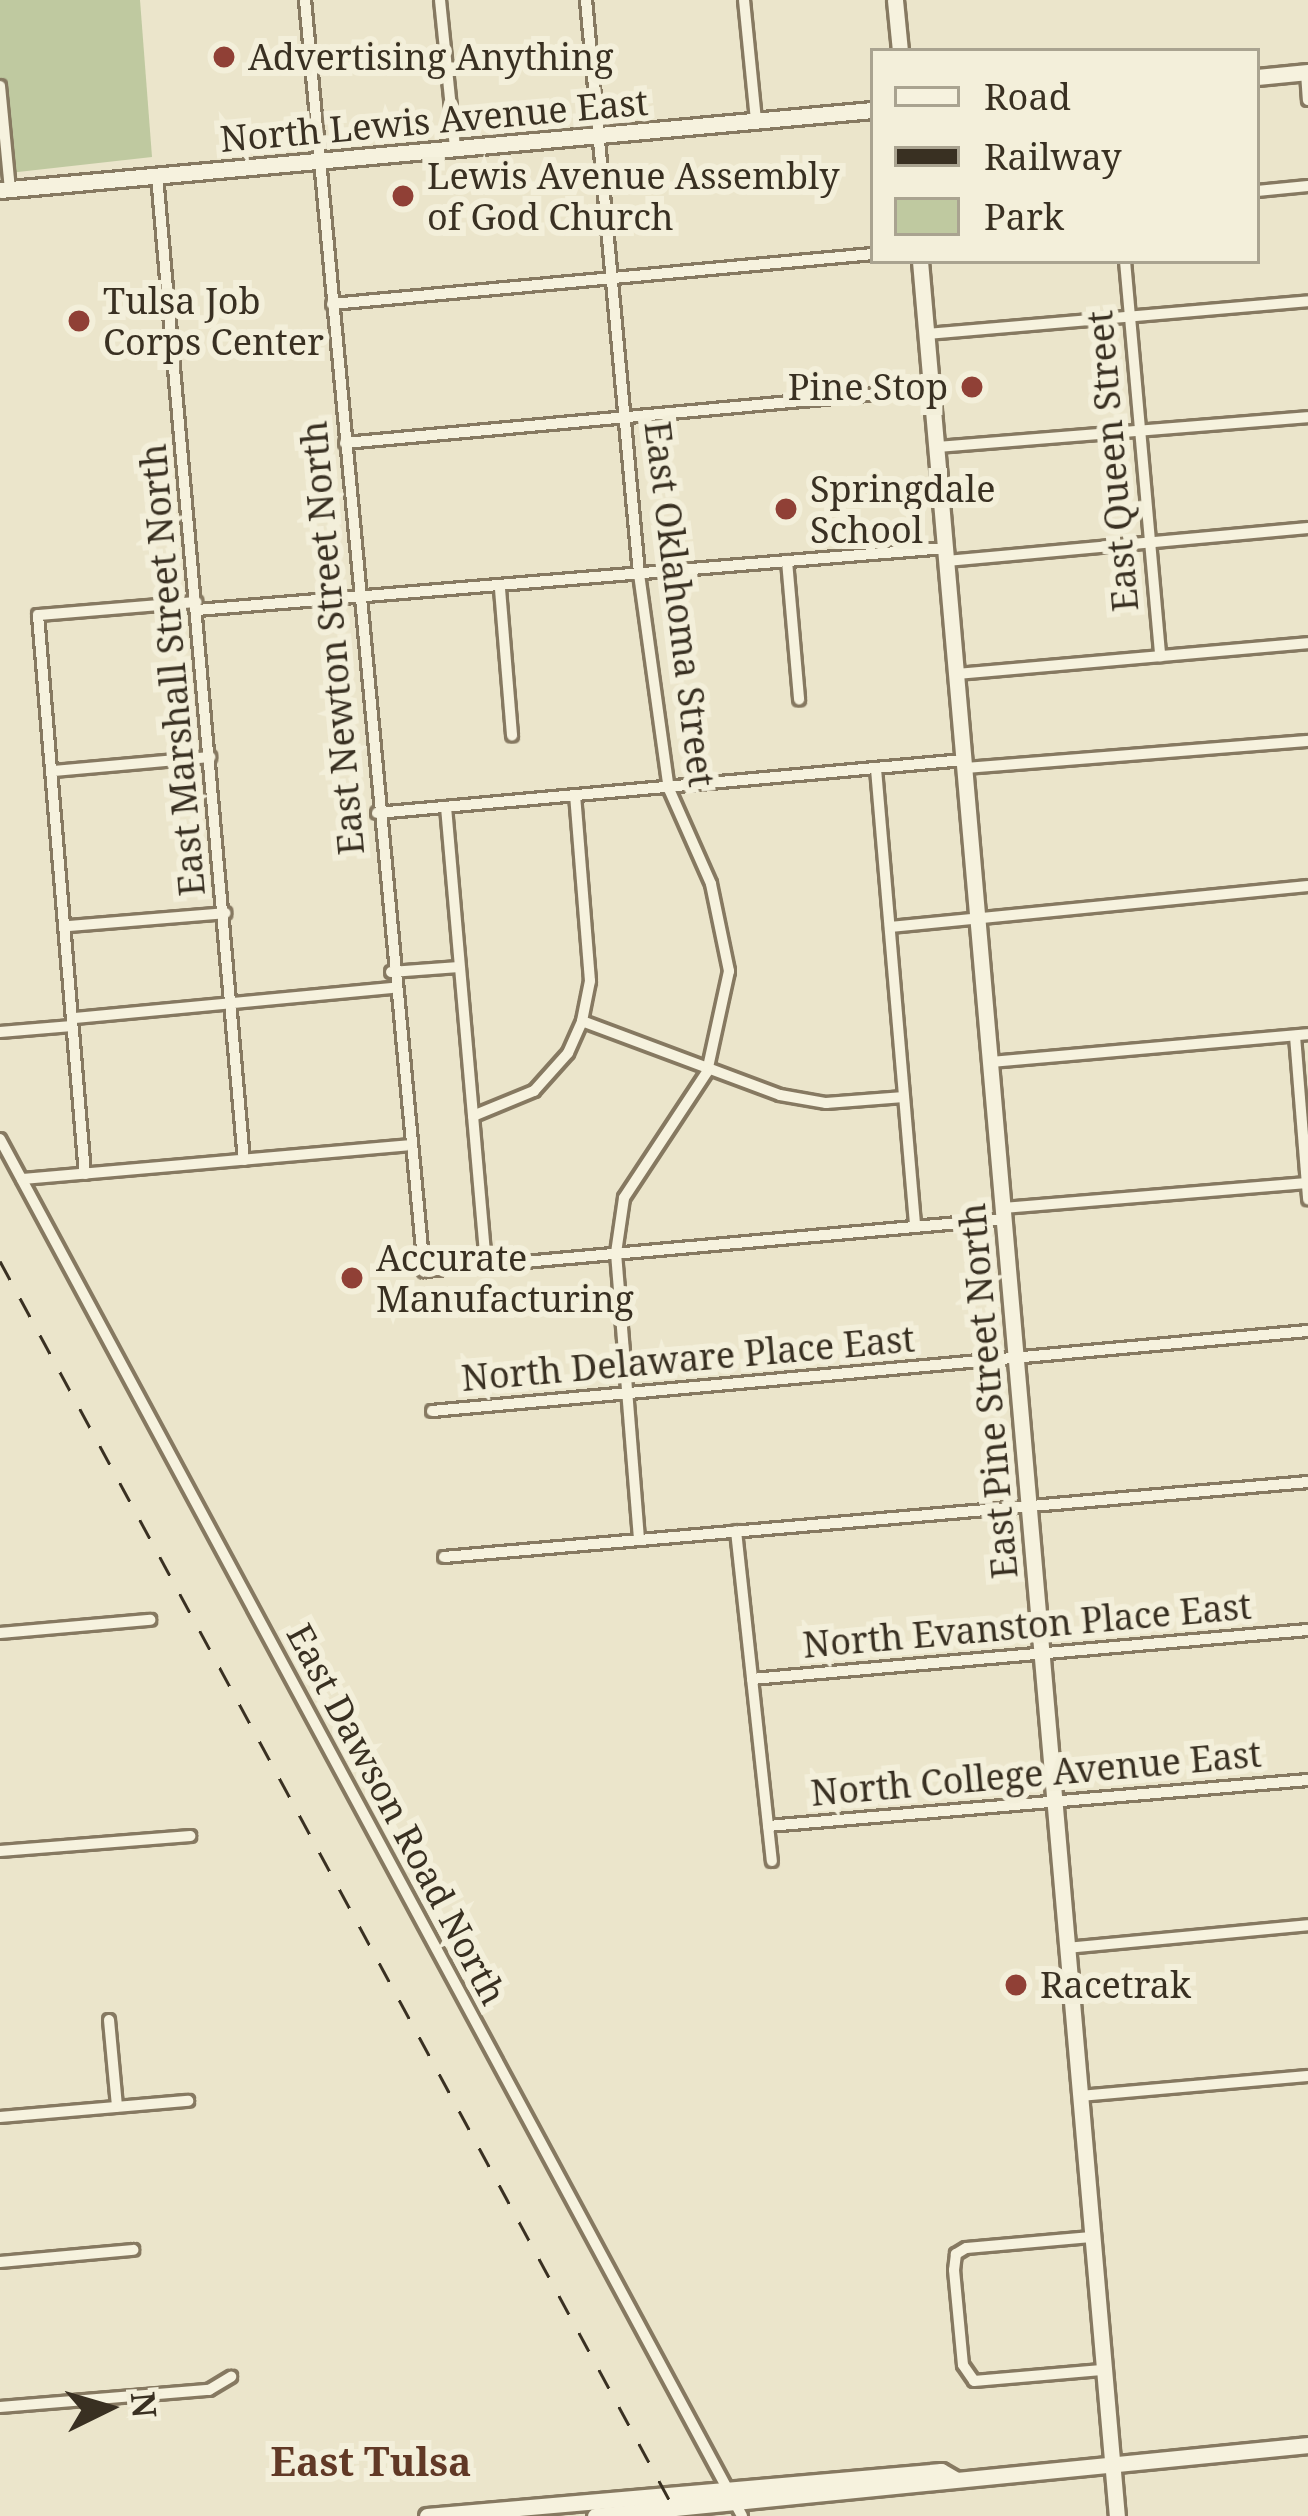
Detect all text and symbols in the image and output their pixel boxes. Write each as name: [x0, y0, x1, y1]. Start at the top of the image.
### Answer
place label: Advertising Anything: [248, 35, 614, 79]
marker: Advertising Anything: [211, 44, 237, 70]
legend: [870, 48, 1260, 264]
text: Road: [984, 72, 1071, 121]
street label: North Lewis Avenue East: [218, 80, 650, 160]
text: Railway: [984, 132, 1121, 181]
place label: Lewis Avenue Assembly of God Church: [427, 153, 840, 238]
marker: Lewis Avenue Assembly of God Church: [390, 183, 416, 209]
text: Park: [984, 192, 1064, 241]
place label: Tulsa Job Corps Center: [103, 278, 324, 363]
marker: Tulsa Job Corps Center: [66, 308, 92, 334]
street label: East Queen Street: [1077, 309, 1147, 613]
place label: Pine Stop: [788, 365, 948, 409]
marker: Pine Stop: [959, 374, 985, 400]
street label: East Newton Street North: [292, 419, 372, 857]
street label: East Oklahoma Street: [636, 419, 724, 789]
street label: East Marshall Street North: [131, 442, 213, 898]
place label: Springdale School: [810, 466, 996, 551]
marker: Springdale School: [773, 496, 799, 522]
street label: East Pine Street North: [950, 1202, 1026, 1580]
place label: Accurate Manufacturing: [376, 1235, 634, 1320]
marker: Accurate Manufacturing: [339, 1265, 365, 1291]
street label: North Delaware Place East: [460, 1317, 916, 1399]
street label: North Evanston Place East: [801, 1584, 1253, 1666]
street label: East Dawson Road North: [278, 1616, 516, 2012]
street label: North College Avenue East: [809, 1732, 1263, 1814]
place label: Racetrak: [1040, 1963, 1191, 2007]
marker: Racetrak: [1003, 1972, 1029, 1998]
north arrow: [48, 2348, 168, 2468]
text: N: [121, 2390, 168, 2420]
district label: East Tulsa: [271, 2438, 471, 2484]

